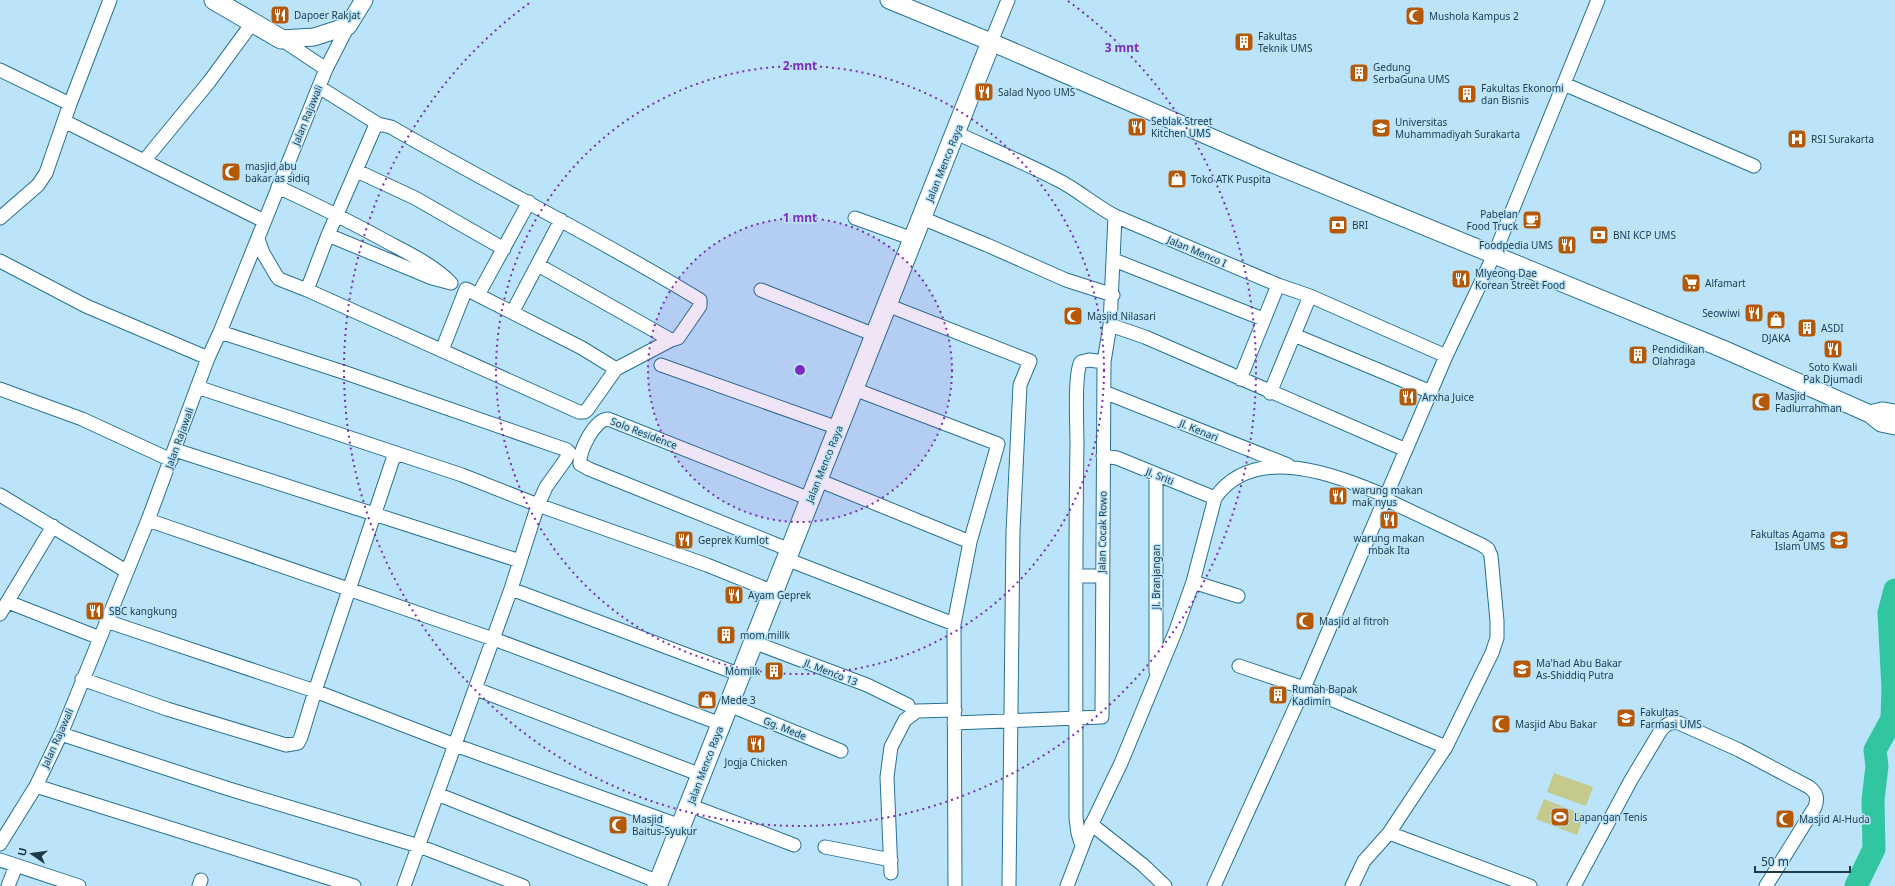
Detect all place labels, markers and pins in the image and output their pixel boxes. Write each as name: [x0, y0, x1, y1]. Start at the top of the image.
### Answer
restaurant icon: Dapoer Rakjat: [269, 4, 291, 26]
mosque icon: Mushola Kampus 2: [1404, 5, 1426, 27]
place label: Dapoer Rakjat: [294, 8, 361, 22]
place label: Mushola Kampus 2: [1429, 9, 1519, 23]
place label: Fakultas Teknik UMS: [1258, 29, 1313, 55]
building icon: Fakultas Teknik UMS: [1233, 31, 1255, 53]
place label: Gedung SerbaGuna UMS: [1373, 60, 1450, 86]
building icon: Gedung SerbaGuna UMS: [1348, 62, 1370, 84]
restaurant icon: Salad Nyoo UMS: [973, 81, 995, 103]
place label: Fakultas Ekonomi dan Bisnis: [1481, 81, 1564, 107]
building icon: Fakultas Ekonomi dan Bisnis: [1456, 83, 1478, 105]
place label: Salad Nyoo UMS: [998, 85, 1076, 99]
place label: Seblak Street Kitchen UMS: [1151, 114, 1213, 140]
place label: Universitas Muhammadiyah Surakarta: [1395, 115, 1520, 141]
restaurant icon: Seblak Street Kitchen UMS: [1126, 116, 1148, 138]
school or university icon: Universitas Muhammadiyah Surakarta: [1370, 117, 1392, 139]
hospital icon: RSI Surakarta: [1786, 128, 1808, 150]
place label: RSI Surakarta: [1811, 132, 1874, 146]
place label: masjid abu bakar as sidiq: [245, 159, 310, 185]
mosque icon: masjid abu bakar as sidiq: [220, 161, 242, 183]
shop icon: Toko ATK Puspita: [1166, 168, 1188, 190]
place label: Toko ATK Puspita: [1191, 172, 1271, 186]
place label: Pabelan Food Truck: [1466, 207, 1519, 233]
cafe icon: Pabelan Food Truck: [1521, 209, 1543, 231]
bank icon: BRI: [1327, 214, 1349, 236]
place label: BRI: [1352, 218, 1368, 232]
bank icon: BNI KCP UMS: [1588, 224, 1610, 246]
place label: BNI KCP UMS: [1613, 228, 1676, 242]
restaurant icon: Foodpedia UMS: [1556, 234, 1578, 256]
place label: Foodpedia UMS: [1479, 238, 1554, 252]
place label: Mlyeong Dae Korean Street Food: [1475, 266, 1565, 292]
restaurant icon: Mlyeong Dae Korean Street Food: [1450, 268, 1472, 290]
supermarket icon: Alfamart: [1680, 272, 1702, 294]
place label: Alfamart: [1705, 276, 1746, 290]
restaurant icon: Seowiwi: [1743, 302, 1765, 324]
mosque icon: Masjid Nilasari: [1062, 305, 1084, 327]
place label: Seowiwi: [1702, 306, 1740, 320]
place label: Masjid Nilasari: [1087, 309, 1156, 323]
shop icon: DJAKA: [1765, 309, 1787, 331]
building icon: ASDI: [1796, 317, 1818, 339]
place label: ASDI: [1821, 321, 1844, 335]
place label: DJAKA: [1762, 331, 1791, 345]
restaurant icon: Soto Kwali Pak Djumadi: [1822, 338, 1844, 360]
place label: Pendidikan Olahraga: [1652, 342, 1704, 368]
building icon: Pendidikan Olahraga: [1627, 344, 1649, 366]
place label: Soto Kwali Pak Djumadi: [1803, 360, 1863, 386]
centre of rings: [793, 363, 807, 377]
restaurant icon: Arxha Juice: [1397, 386, 1419, 408]
place label: Masjid Fadlurrahman: [1775, 389, 1842, 415]
place label: Arxha Juice: [1422, 390, 1474, 404]
mosque icon: Masjid Fadlurrahman: [1750, 391, 1772, 413]
place label: warung makan mak nyus: [1352, 483, 1423, 509]
restaurant icon: warung makan mak nyus: [1327, 485, 1349, 507]
restaurant icon: warung makan mbak Ita: [1378, 509, 1400, 531]
place label: Fakultas Agama Islam UMS: [1750, 527, 1825, 553]
restaurant icon: Geprek Kumlot: [673, 529, 695, 551]
school or university icon: Fakultas Agama Islam UMS: [1828, 529, 1850, 551]
place label: warung makan mbak Ita: [1354, 531, 1424, 557]
place label: Geprek Kumlot: [698, 533, 769, 547]
restaurant icon: Ayam Geprek: [723, 584, 745, 606]
place label: Ayam Geprek: [748, 588, 812, 602]
restaurant icon: SBC kangkung: [84, 600, 106, 622]
place label: SBC kangkung: [109, 604, 177, 618]
mosque icon: Masjid al fitroh: [1294, 610, 1316, 632]
place label: Masjid al fitroh: [1319, 614, 1389, 628]
building icon: mom millk: [715, 624, 737, 646]
place label: mom millk: [740, 628, 790, 642]
place label: Ma'had Abu Bakar As-Shiddiq Putra: [1536, 656, 1622, 682]
school or university icon: Ma'had Abu Bakar As-Shiddiq Putra: [1511, 658, 1533, 680]
building icon: Momilk: [763, 660, 785, 682]
place label: Momilk: [725, 664, 761, 678]
place label: Rumah Bapak Kadimin: [1292, 682, 1358, 708]
building icon: Rumah Bapak Kadimin: [1267, 684, 1289, 706]
shop icon: Mede 3: [696, 689, 718, 711]
place label: Mede 3: [721, 693, 756, 707]
place label: Fakultas Farmasi UMS: [1640, 705, 1702, 731]
school or university icon: Fakultas Farmasi UMS: [1615, 707, 1637, 729]
mosque icon: Masjid Abu Bakar: [1490, 713, 1512, 735]
place label: Masjid Abu Bakar: [1515, 717, 1597, 731]
restaurant icon: Jogja Chicken: [745, 733, 767, 755]
place label: Jogja Chicken: [724, 755, 787, 769]
sports icon: Lapangan Tenis: [1549, 806, 1571, 828]
mosque icon: Masjid Al-Huda: [1774, 808, 1796, 830]
place label: Lapangan Tenis: [1574, 810, 1648, 824]
place label: Masjid Baitus-Syukur: [632, 812, 697, 838]
place label: Masjid Al-Huda: [1799, 812, 1870, 826]
mosque icon: Masjid Baitus-Syukur: [607, 814, 629, 836]

